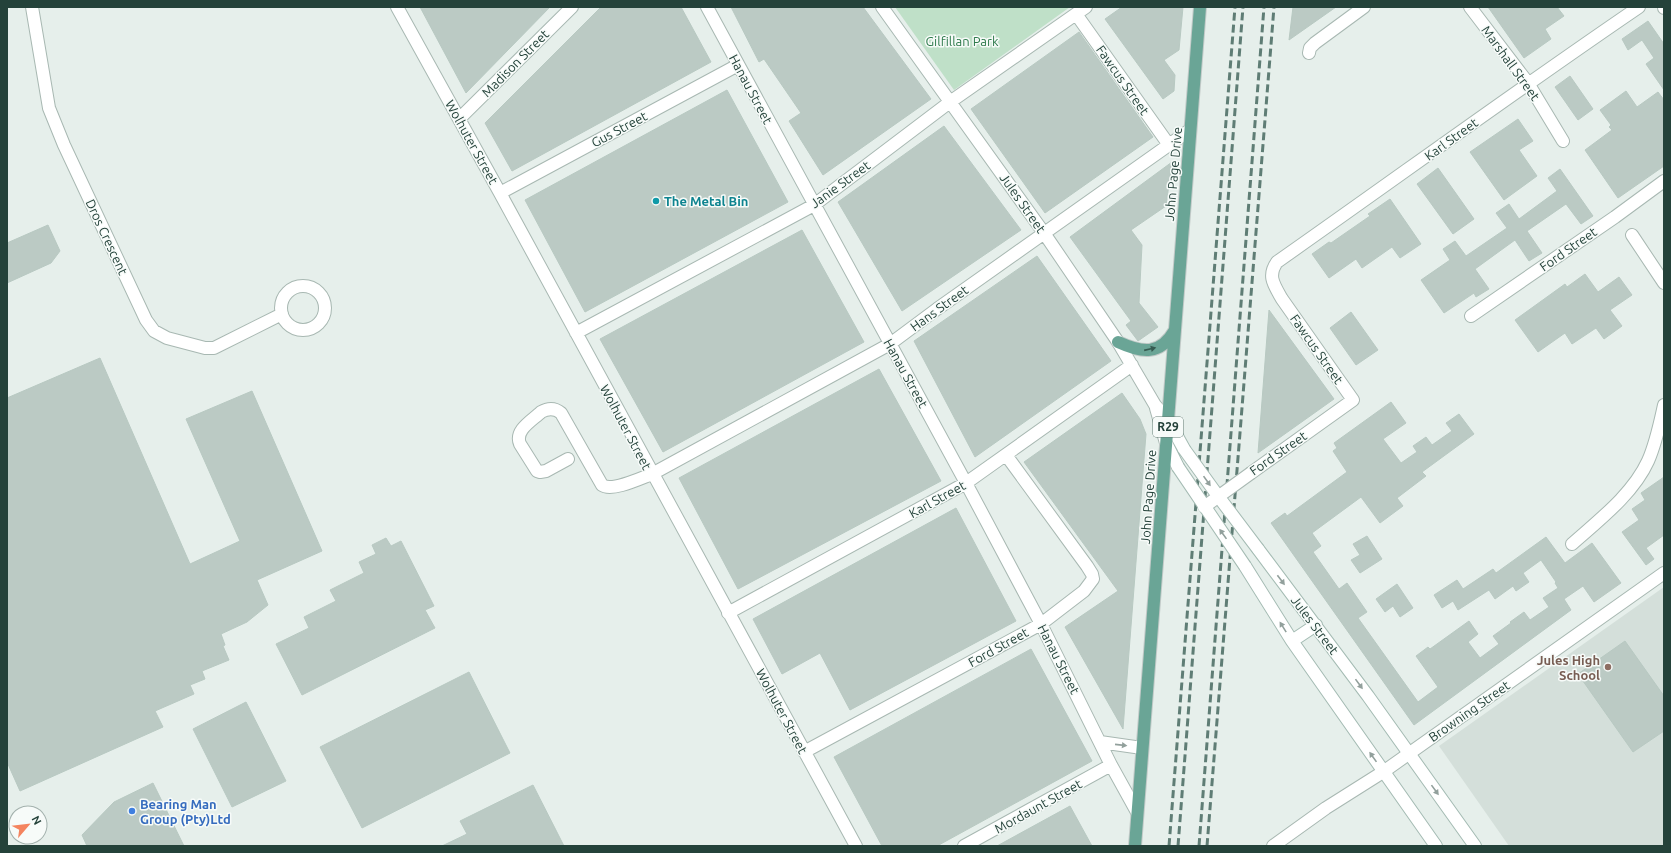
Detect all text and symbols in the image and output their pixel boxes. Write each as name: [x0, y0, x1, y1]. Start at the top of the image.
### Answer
street label: Marshall Street: [1479, 23, 1543, 103]
street label: Madison Street: [479, 27, 551, 99]
park label: Gilfillan Park: [925, 34, 999, 48]
street label: Fawcus Street: [1094, 43, 1152, 117]
street label: Hanau Street: [727, 52, 775, 126]
street label: Wolhuter Street: [443, 97, 501, 187]
street label: Gus Street: [589, 109, 649, 149]
street label: Karl Street: [1422, 115, 1480, 163]
street label: John Page Drive: [1162, 126, 1184, 222]
street label: Janie Street: [808, 158, 872, 210]
street label: Jules Street: [997, 171, 1049, 235]
place label: The Metal Bin: [664, 194, 748, 208]
marker: The Metal Bin: [651, 196, 661, 206]
street label: Dros Crescent: [83, 197, 131, 277]
street label: Ford Street: [1537, 224, 1599, 274]
street label: Hans Street: [907, 282, 971, 334]
street label: Fawcus Street: [1288, 312, 1346, 386]
street label: Hanau Street: [881, 336, 931, 410]
one-way arrow: [1144, 346, 1156, 352]
street label: Wolhuter Street: [598, 382, 654, 472]
road number: R29: [1153, 417, 1183, 437]
street label: Ford Street: [1247, 428, 1309, 478]
street label: John Page Drive: [1138, 449, 1158, 545]
one-way arrow: [1203, 476, 1211, 486]
street label: Karl Street: [906, 478, 968, 520]
one-way arrow: [1219, 529, 1227, 539]
one-way arrow: [1277, 575, 1286, 586]
street label: Jules Street: [1289, 593, 1341, 657]
one-way arrow: [1280, 621, 1287, 633]
street label: Hanau Street: [1035, 622, 1083, 696]
street label: Ford Street: [966, 625, 1030, 669]
place label: Jules High School: [1537, 653, 1600, 682]
marker: Jules High School: [1603, 662, 1613, 672]
street label: Wolhuter Street: [754, 666, 810, 756]
street label: Browning Street: [1426, 678, 1512, 744]
one-way arrow: [1355, 679, 1363, 690]
one-way arrow: [1115, 742, 1127, 749]
one-way arrow: [1369, 752, 1377, 762]
street label: Mordaunt Street: [992, 776, 1084, 836]
one-way arrow: [1431, 785, 1439, 795]
place label: Bearing Man Group (Pty)Ltd: [140, 797, 231, 827]
north arrow: [8, 805, 48, 845]
marker: Bearing Man Group (Pty)Ltd: [127, 806, 137, 816]
text: N: [30, 814, 44, 827]

